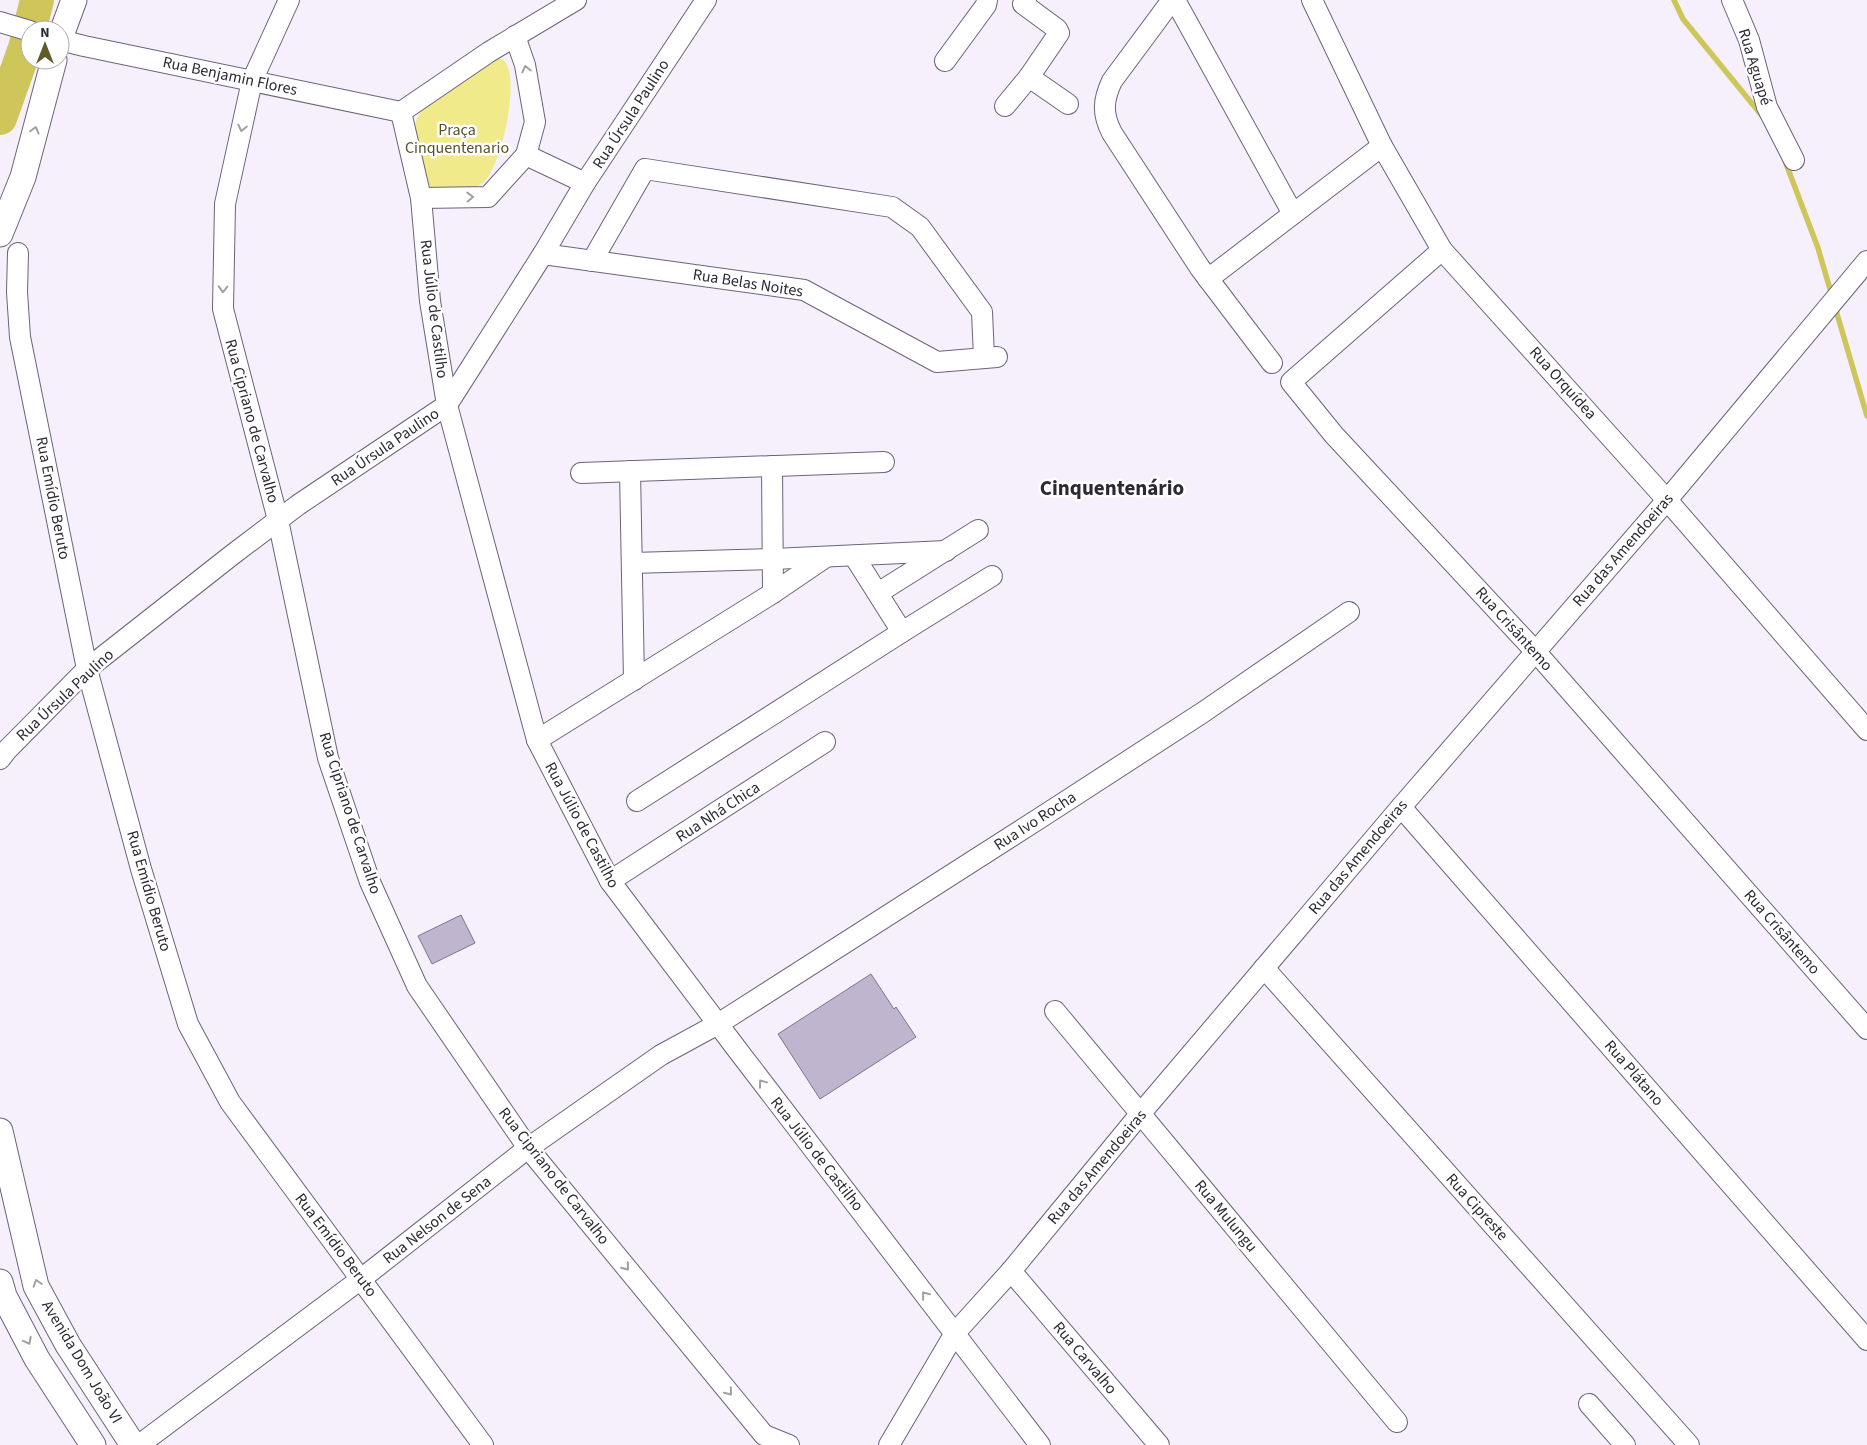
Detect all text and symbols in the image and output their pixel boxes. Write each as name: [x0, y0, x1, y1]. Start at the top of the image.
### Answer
north arrow: [20, 20, 70, 70]
text: N: [40, 23, 50, 43]
street label: Rua Aguapé: [1733, 26, 1777, 108]
street label: Rua Benjamin Flores: [161, 51, 300, 101]
street label: Rua Úrsula Paulino: [587, 55, 675, 173]
one-way arrow: [521, 64, 531, 73]
park label: Praça Cinquentenario: [405, 119, 509, 159]
one-way arrow: [237, 124, 248, 133]
one-way arrow: [30, 126, 40, 134]
one-way arrow: [466, 192, 474, 202]
street label: Rua Júlio de Castilho: [415, 238, 453, 380]
street label: Rua Belas Noites: [691, 263, 805, 303]
one-way arrow: [218, 286, 228, 293]
street label: Rua Cipriano de Carvalho: [219, 337, 285, 505]
street label: Rua Orquídea: [1524, 342, 1602, 424]
street label: Rua Úrsula Paulino: [327, 403, 443, 491]
street label: Rua Emídio Beruto: [30, 435, 76, 561]
district label: Cinquentenário: [1040, 473, 1184, 503]
street label: Rua das Amendoeiras: [1567, 488, 1679, 612]
street label: Rua Crisântemo: [1470, 582, 1558, 676]
street label: Rua Úrsula Paulino: [11, 644, 119, 746]
street label: Rua Cipriano de Carvalho: [313, 729, 387, 897]
street label: Rua Júlio de Castilho: [539, 758, 625, 892]
street label: Rua Nhá Chica: [672, 777, 764, 847]
street label: Rua Ivo Rocha: [989, 786, 1081, 856]
street label: Rua das Amendoeiras: [1303, 795, 1413, 919]
street label: Rua Emídio Beruto: [121, 828, 177, 954]
street label: Rua Crisântemo: [1739, 885, 1825, 979]
street label: Rua Plátano: [1599, 1035, 1669, 1111]
one-way arrow: [759, 1079, 768, 1089]
street label: Rua Júlio de Castilho: [765, 1092, 869, 1216]
street label: Rua Cipriano de Carvalho: [493, 1103, 615, 1249]
street label: Rua das Amendoeiras: [1042, 1105, 1152, 1229]
street label: Rua Cipreste: [1441, 1168, 1513, 1246]
street label: Rua Nelson de Sena: [378, 1171, 496, 1269]
street label: Rua Mulungu: [1189, 1175, 1263, 1257]
street label: Rua Emídio Beruto: [290, 1189, 382, 1301]
one-way arrow: [620, 1261, 629, 1270]
one-way arrow: [32, 1280, 42, 1288]
one-way arrow: [922, 1291, 931, 1301]
street label: Avenida Dom João VI: [36, 1296, 128, 1428]
street label: Rua Carvalho: [1048, 1317, 1122, 1399]
one-way arrow: [22, 1336, 32, 1345]
one-way arrow: [723, 1386, 731, 1395]

